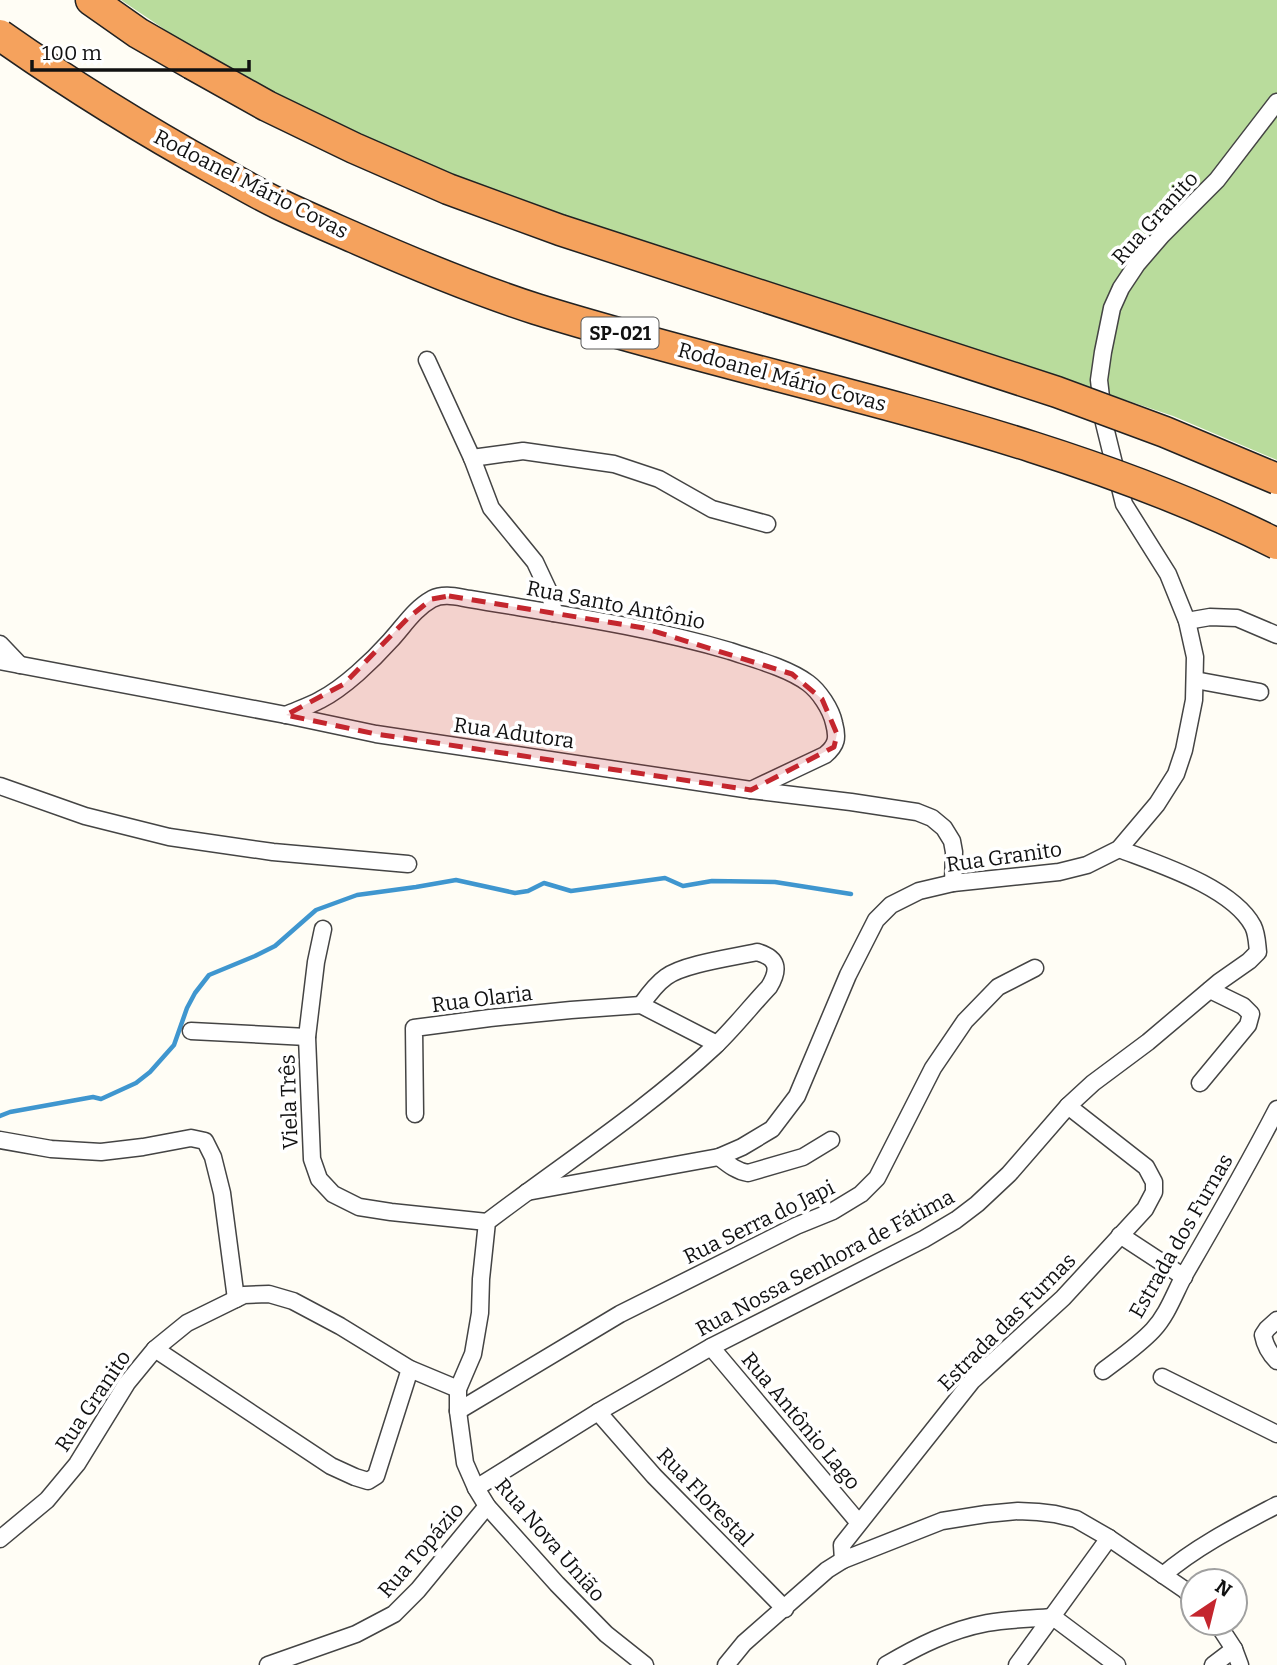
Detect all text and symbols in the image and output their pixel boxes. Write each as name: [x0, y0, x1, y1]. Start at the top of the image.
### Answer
scale bar: [32, 28, 248, 72]
text: 100 m: [42, 40, 102, 66]
street label: Rodoanel Mário Covas: [149, 124, 353, 244]
street label: Rua Granito: [1106, 166, 1204, 270]
road number: SP-021: [582, 318, 658, 348]
street label: Rodoanel Mário Covas: [675, 337, 889, 417]
street label: Rua Santo Antônio: [524, 575, 708, 635]
street label: Rua Adutora: [452, 712, 577, 754]
street label: Rua Granito: [944, 836, 1064, 878]
street label: Rua Olaria: [430, 980, 534, 1018]
street label: Viela Três: [274, 1054, 304, 1150]
street label: Estrada dos Furnas: [1123, 1149, 1239, 1323]
street label: Rua Serra do Japi: [679, 1174, 839, 1270]
street label: Rua Nossa Senhora de Fátima: [691, 1183, 959, 1342]
street label: Estrada das Furnas: [933, 1248, 1081, 1396]
street label: Rua Granito: [50, 1345, 136, 1457]
street label: Rua Antônio Lago: [736, 1347, 866, 1495]
street label: Rua Florestal: [652, 1442, 758, 1552]
street label: Rua Nova União: [489, 1473, 611, 1607]
street label: Rua Topázio: [372, 1497, 470, 1603]
north arrow: [1179, 1567, 1249, 1637]
text: N: [1211, 1575, 1236, 1602]

